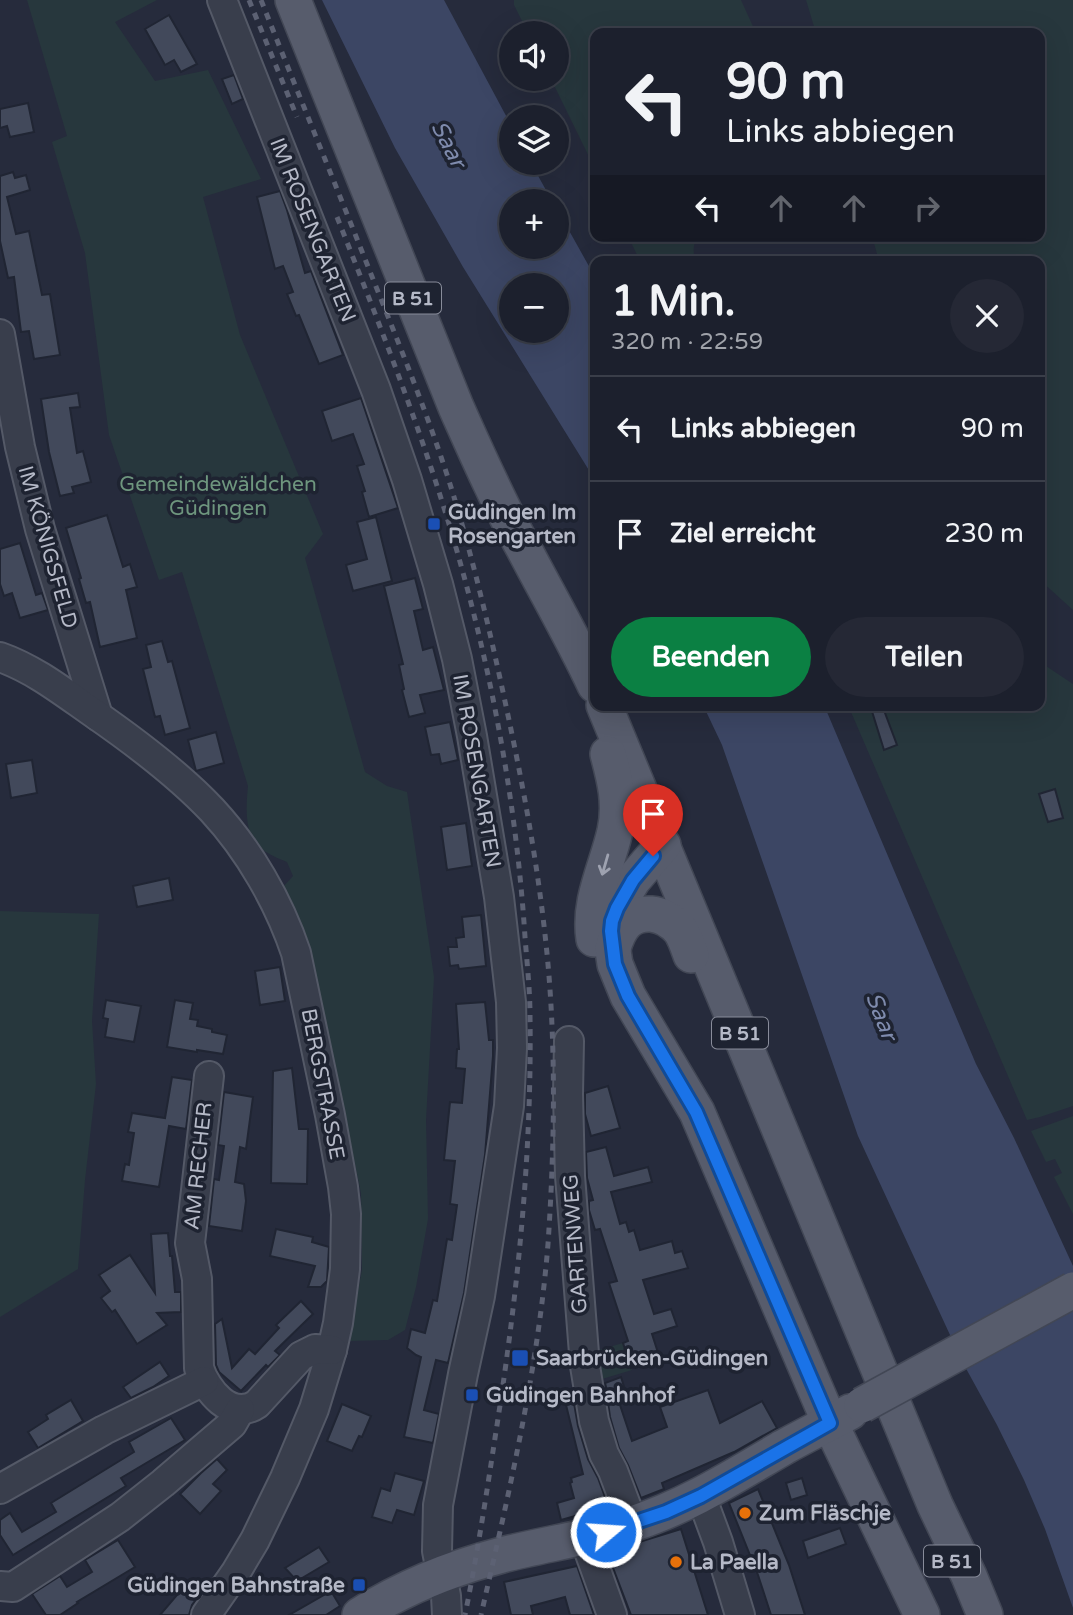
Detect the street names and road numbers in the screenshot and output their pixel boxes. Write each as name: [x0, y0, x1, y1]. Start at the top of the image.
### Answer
street label: IM ROSENGARTEN: [264, 134, 361, 326]
road number: B 51: [385, 282, 441, 314]
street label: IM KÖNIGSFELD: [12, 463, 83, 631]
street label: IM ROSENGARTEN: [447, 672, 506, 870]
street label: BERGSTRASSE: [296, 1006, 349, 1162]
road number: B 51: [712, 1018, 768, 1049]
street label: AM RECHER: [179, 1101, 218, 1231]
street label: GARTENWEG: [558, 1173, 593, 1315]
road number: B 51: [924, 1546, 980, 1576]

